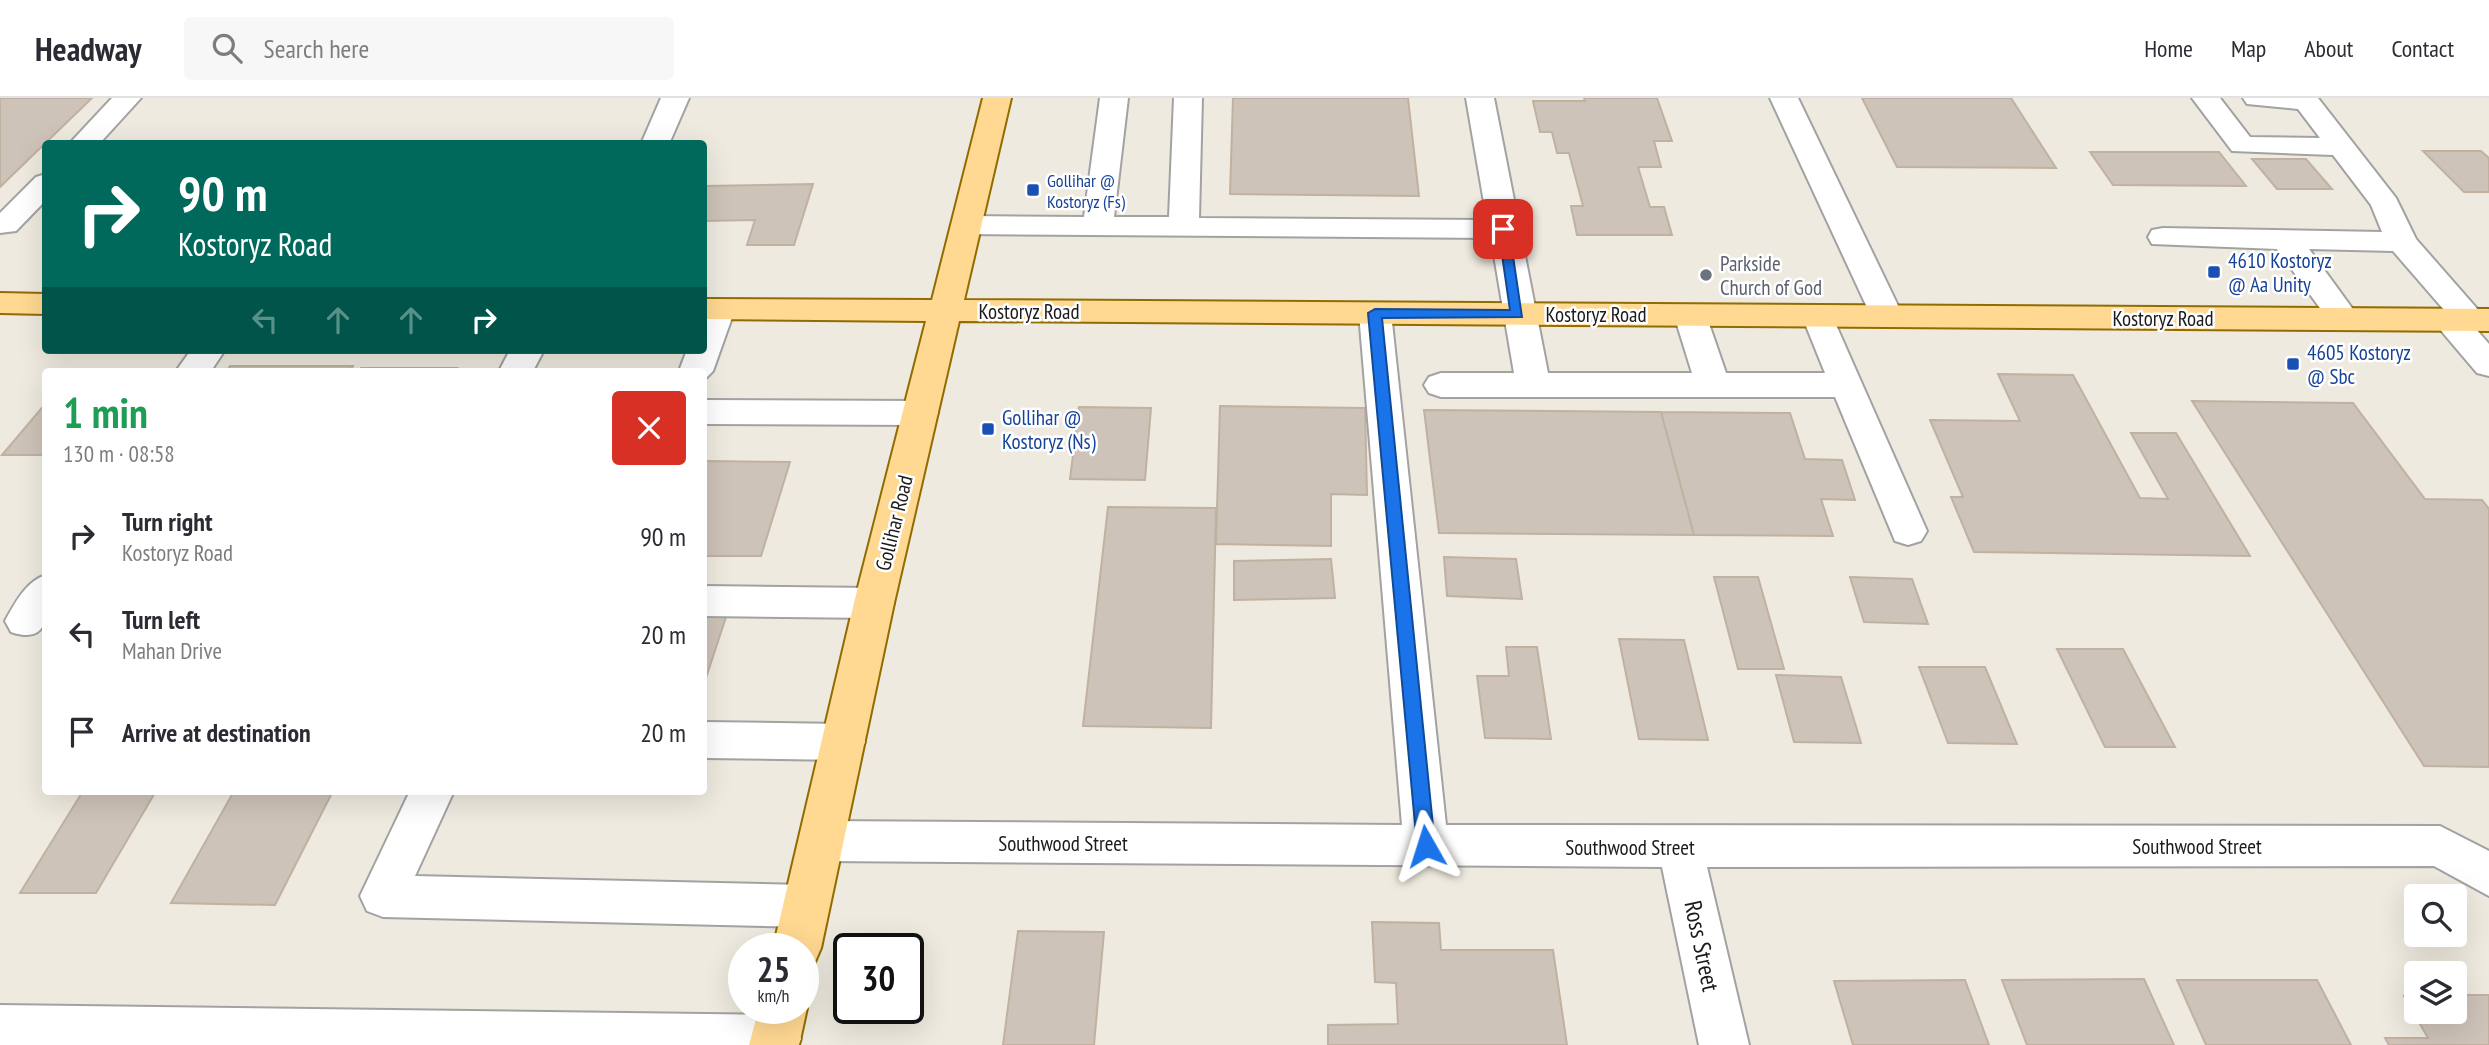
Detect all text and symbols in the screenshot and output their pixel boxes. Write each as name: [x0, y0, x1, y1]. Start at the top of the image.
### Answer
search box: [184, 17, 674, 80]
text: Headway: [35, 27, 142, 70]
icon: search: [208, 29, 246, 67]
text: Search here: [264, 32, 369, 65]
text: Home: [2144, 33, 2193, 64]
text: Map: [2231, 33, 2266, 64]
text: About: [2304, 33, 2353, 64]
text: Contact: [2391, 33, 2454, 64]
text: 90 m: [178, 161, 267, 225]
icon: right: [63, 168, 154, 259]
place label: Gollihar @ Kostoryz (Fs): [1047, 169, 1126, 213]
marker: Gollihar @ Kostoryz (Fs): [1025, 182, 1041, 198]
pin: [1473, 199, 1533, 259]
icon: arrive: [1484, 210, 1522, 248]
text: Kostoryz Road: [178, 223, 332, 265]
place label: 4610 Kostoryz @ Aa Unity: [2228, 247, 2332, 298]
place label: Parkside Church of God: [1720, 250, 1822, 301]
marker: 4610 Kostoryz @ Aa Unity: [2206, 264, 2222, 280]
marker: Parkside Church of God: [1698, 267, 1714, 283]
street label: Kostoryz Road: [978, 298, 1080, 325]
icon: left: [246, 301, 284, 339]
icon: ahead: [319, 301, 357, 339]
icon: ahead: [392, 301, 430, 339]
icon: right: [465, 301, 503, 339]
street label: Kostoryz Road: [1545, 301, 1647, 328]
street label: Kostoryz Road: [2112, 305, 2214, 332]
place label: 4605 Kostoryz @ Sbc: [2307, 339, 2411, 390]
marker: 4605 Kostoryz @ Sbc: [2285, 356, 2301, 372]
text: 1 min: [63, 385, 148, 440]
button: close: [612, 391, 686, 465]
place label: Gollihar @ Kostoryz (Ns): [1002, 404, 1096, 455]
marker: Gollihar @ Kostoryz (Ns): [980, 421, 996, 437]
text: 130 m · 08:58: [63, 439, 175, 468]
street label: Gollihar Road: [869, 472, 919, 574]
text: Turn right: [122, 505, 213, 538]
icon: right: [63, 517, 101, 555]
text: 90 m: [640, 520, 686, 553]
text: Kostoryz Road: [122, 538, 233, 567]
text: Turn left: [122, 603, 200, 636]
icon: left: [63, 615, 101, 653]
text: 20 m: [640, 618, 686, 651]
text: Mahan Drive: [122, 636, 222, 665]
icon: arrive: [63, 713, 101, 751]
text: Arrive at destination: [122, 716, 311, 749]
text: 20 m: [640, 716, 686, 749]
position arrow: [1389, 809, 1463, 883]
street label: Southwood Street: [998, 830, 1128, 857]
street label: Southwood Street: [2132, 833, 2262, 860]
street label: Southwood Street: [1565, 834, 1695, 861]
map controls: [2404, 884, 2467, 1024]
button: search: [2404, 884, 2467, 947]
street label: Ross Street: [1677, 898, 1727, 995]
speed limit sign: 30: [833, 933, 924, 1024]
text: 25: [757, 946, 790, 992]
button: layers: [2404, 961, 2467, 1024]
text: km/h: [758, 984, 789, 1007]

